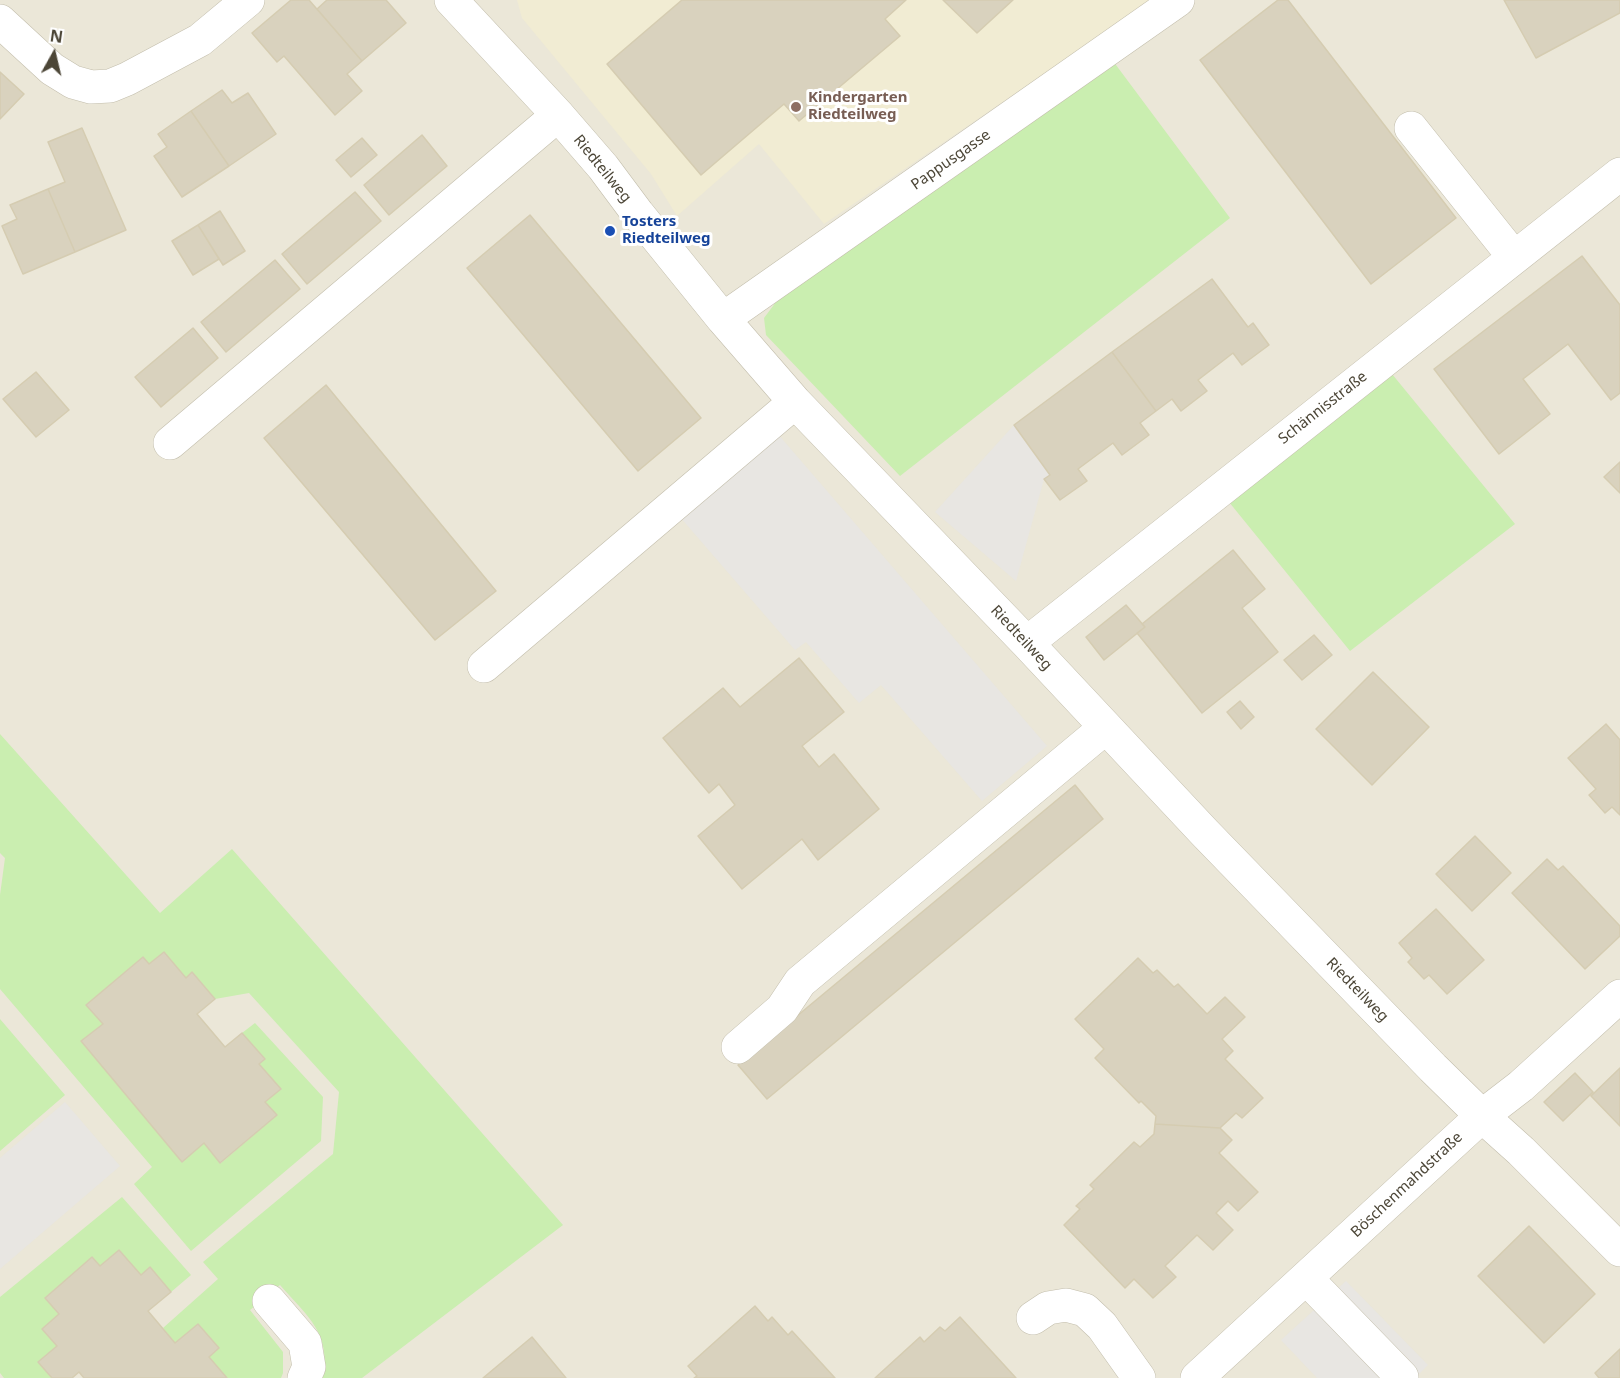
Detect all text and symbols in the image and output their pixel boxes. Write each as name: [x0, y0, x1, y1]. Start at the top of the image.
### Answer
north arrow: [24, 24, 84, 84]
text: N: [49, 24, 64, 48]
place label: Kindergarten Riedteilweg: [808, 89, 908, 124]
marker: Kindergarten Riedteilweg: [789, 100, 803, 114]
street label: Pappusgasse: [908, 126, 994, 194]
street label: Riedteilweg: [569, 131, 635, 207]
place label: Tosters Riedteilweg: [622, 213, 710, 248]
marker: Tosters Riedteilweg: [603, 224, 617, 238]
street label: Schännisstraße: [1275, 368, 1371, 448]
street label: Riedteilweg: [986, 602, 1056, 674]
street label: Riedteilweg: [1322, 954, 1392, 1026]
street label: Böschenmahdstraße: [1347, 1129, 1467, 1241]

